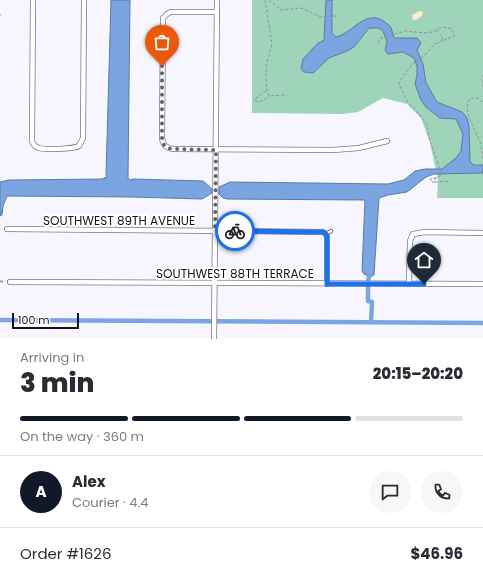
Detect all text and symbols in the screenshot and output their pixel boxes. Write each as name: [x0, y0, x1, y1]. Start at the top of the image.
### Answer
pin: [145, 25, 179, 66]
icon: bag: [151, 31, 173, 53]
courier: [215, 211, 255, 251]
street label: SOUTHWEST 89TH AVENUE: [43, 212, 195, 229]
icon: bike: [224, 220, 246, 242]
pin: [407, 243, 441, 284]
icon: home: [413, 249, 435, 271]
street label: SOUTHWEST 88TH TERRACE: [156, 265, 314, 282]
scale bar: [12, 311, 79, 330]
text: 100 m: [18, 312, 50, 328]
text: Arriving in: [20, 348, 84, 367]
text: 20:15–20:20: [373, 363, 463, 384]
text: 3 min: [20, 365, 94, 401]
text: On the way · 360 m: [20, 427, 144, 446]
text: Alex: [72, 471, 106, 492]
button: chat: [369, 471, 411, 513]
button: phone: [421, 471, 463, 513]
text: A: [35, 481, 47, 502]
text: Courier · 4.4: [72, 493, 148, 512]
text: Order #1626: [20, 543, 112, 564]
text: $46.96: [410, 543, 463, 564]

